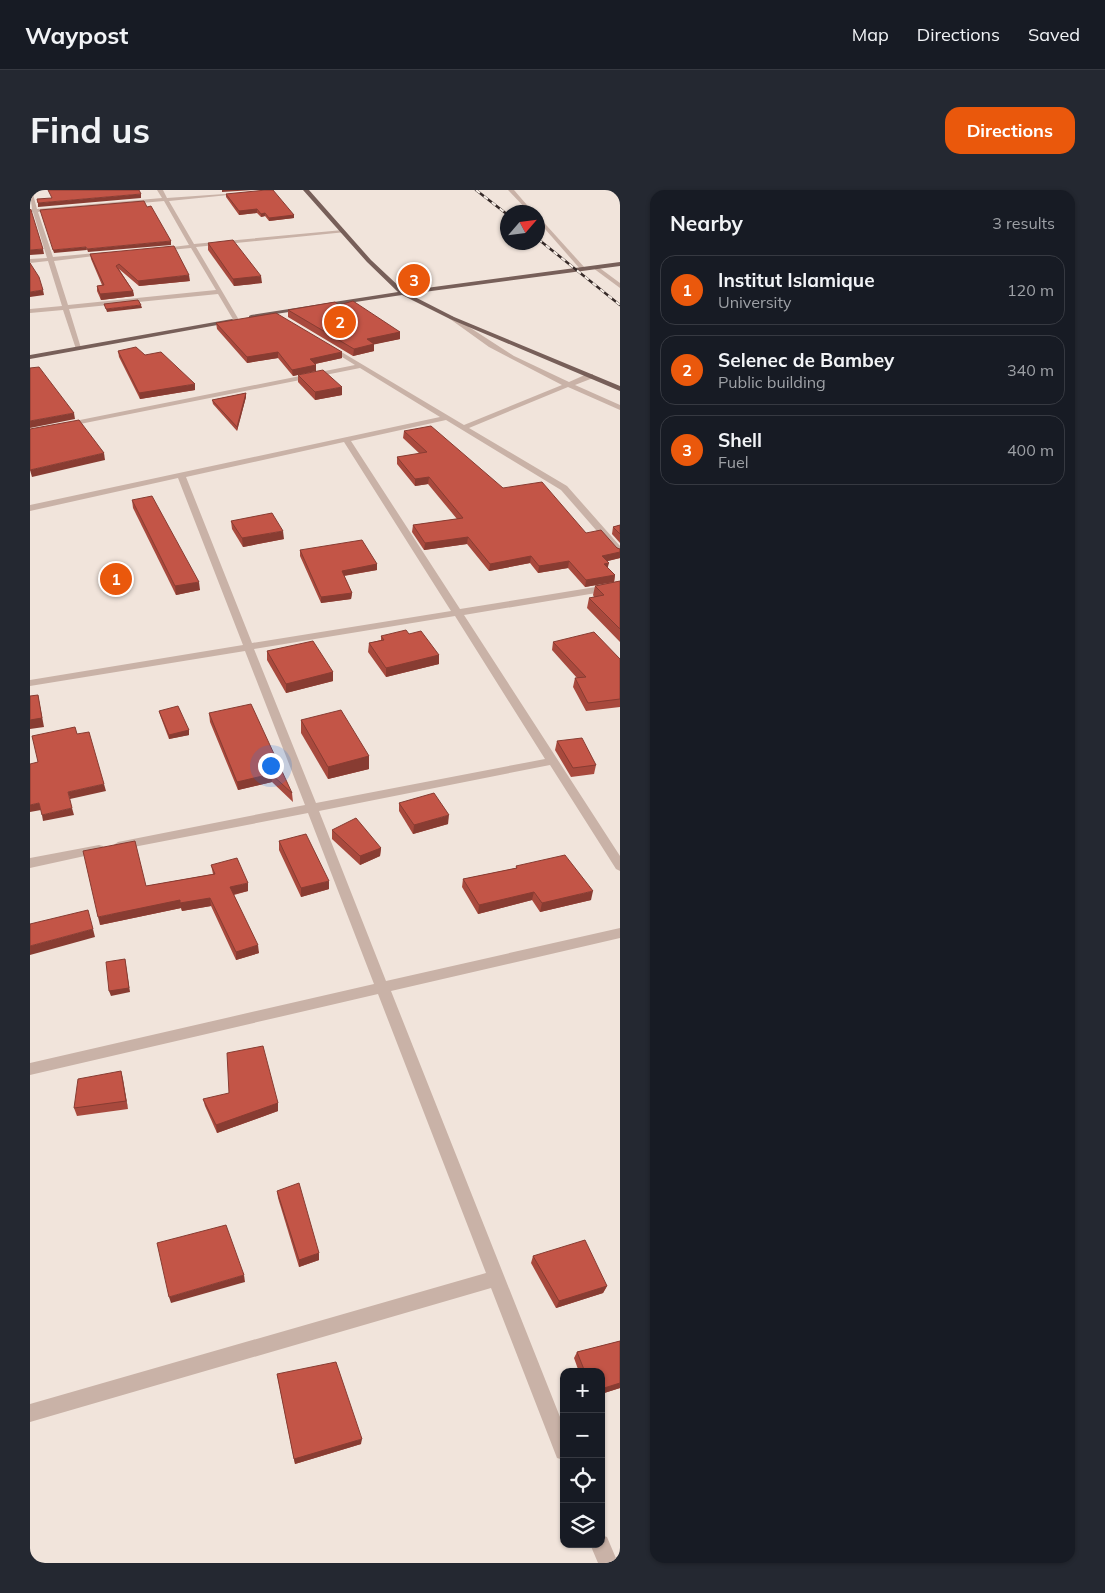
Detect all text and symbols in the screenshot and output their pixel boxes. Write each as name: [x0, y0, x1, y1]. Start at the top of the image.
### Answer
text: Waypost: [25, 20, 128, 50]
text: Map: [852, 23, 889, 46]
text: Directions: [917, 23, 1000, 46]
text: Saved: [1028, 23, 1080, 46]
button: Directions: [945, 107, 1075, 154]
text: Find us: [30, 108, 150, 152]
north arrow: [500, 205, 545, 250]
text: Nearby: [670, 210, 743, 236]
text: 3 results: [992, 213, 1055, 233]
pin: 3: [398, 261, 430, 299]
text: Institut Islamique: [718, 268, 875, 292]
text: 1: [682, 280, 692, 300]
text: 120 m: [1007, 280, 1054, 300]
text: University: [718, 292, 792, 312]
pin: 2: [324, 303, 356, 341]
text: Selenec de Bambey: [718, 348, 894, 372]
text: 2: [682, 360, 692, 380]
text: 340 m: [1007, 360, 1054, 380]
text: Public building: [718, 372, 826, 392]
text: Shell: [718, 428, 762, 452]
text: 3: [682, 440, 692, 460]
text: 400 m: [1007, 440, 1054, 460]
text: Fuel: [718, 452, 749, 472]
pin: 1: [100, 560, 132, 598]
your location: [258, 753, 284, 779]
map controls: [560, 1368, 605, 1548]
button: +: [560, 1368, 605, 1413]
button: −: [560, 1413, 605, 1458]
button: locate: [560, 1458, 605, 1503]
button: layers: [560, 1503, 605, 1548]

